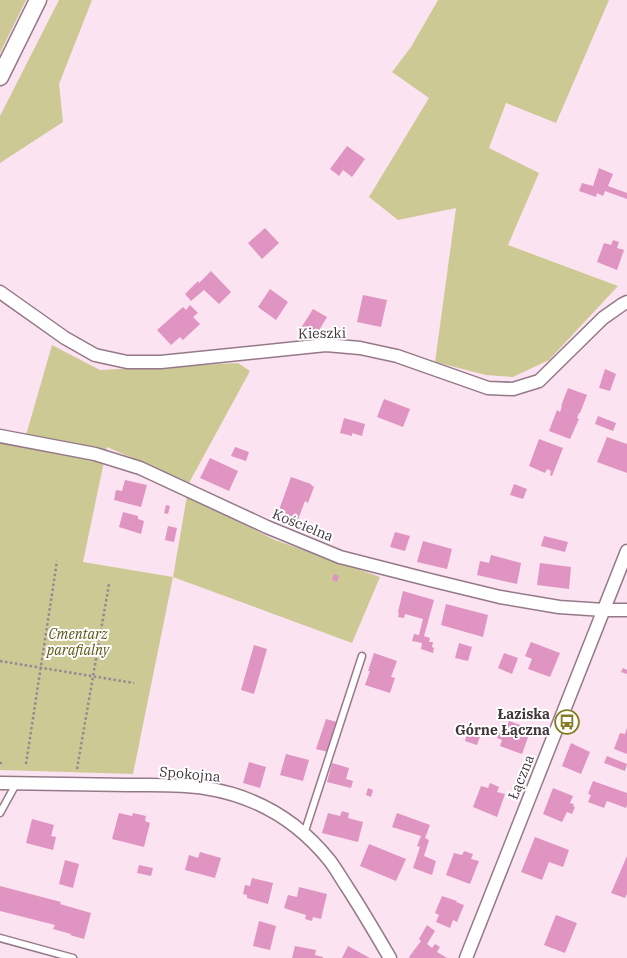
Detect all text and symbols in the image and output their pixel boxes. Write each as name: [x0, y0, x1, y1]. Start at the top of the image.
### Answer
street label: Kieszki: [298, 324, 346, 342]
street label: Kościelna: [270, 505, 336, 546]
park label: Cmentarz parafialny: [45, 625, 111, 659]
place label: Łaziska Górne Łączna: [455, 705, 550, 739]
bus stop icon: Łaziska Górne Łączna: [554, 709, 580, 735]
street label: Łączna: [504, 752, 538, 802]
street label: Spokojna: [159, 762, 222, 786]

